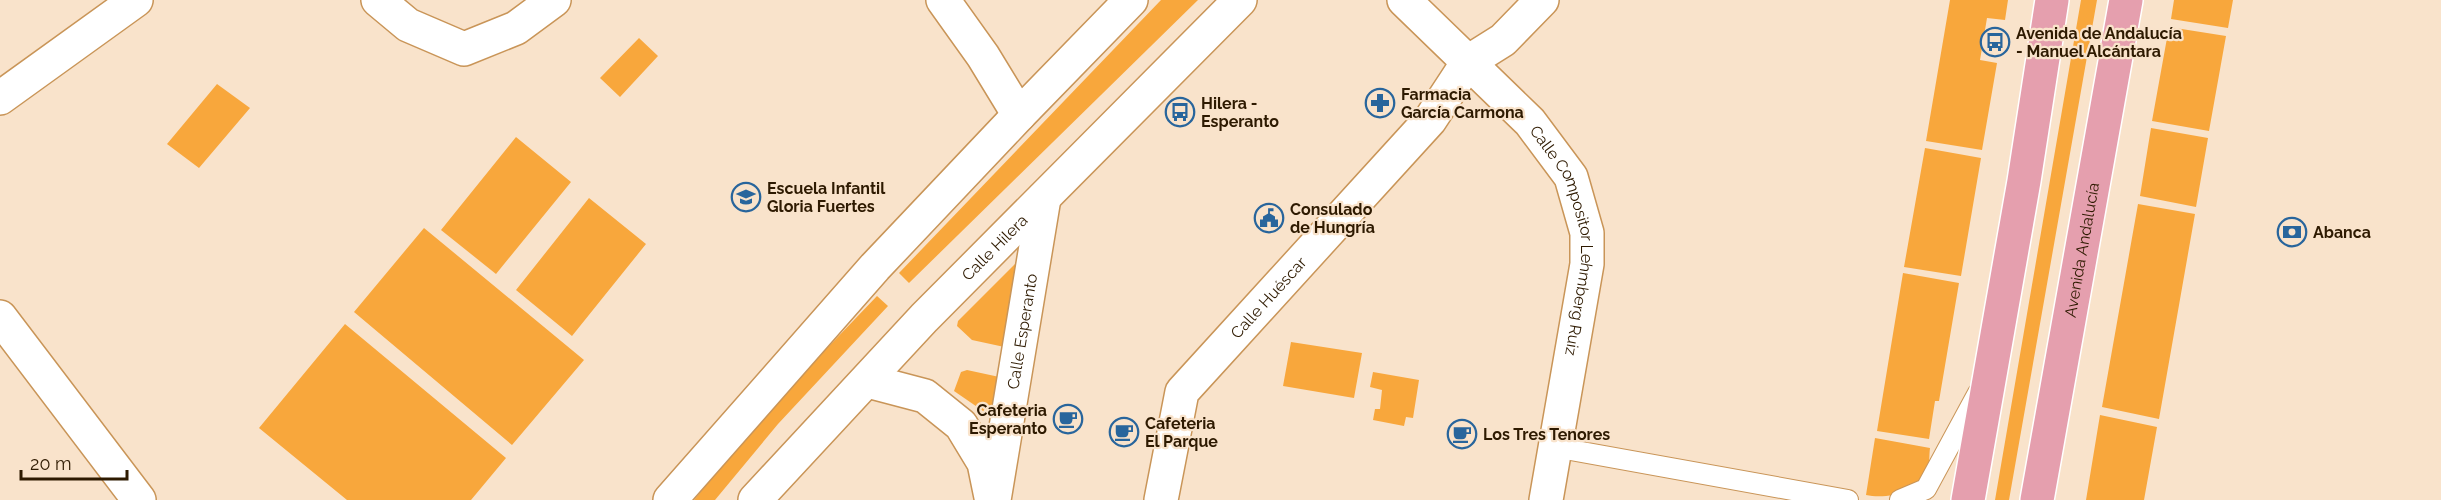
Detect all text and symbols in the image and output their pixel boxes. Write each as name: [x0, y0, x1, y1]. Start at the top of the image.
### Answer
place label: Avenida de Andalucía - Manuel Alcántara: [2016, 24, 2182, 61]
bus stop icon: Avenida de Andalucía - Manuel Alcántara: [1979, 26, 2011, 58]
place label: Farmacia García Carmona: [1401, 85, 1524, 122]
pharmacy icon: Farmacia García Carmona: [1364, 87, 1396, 119]
place label: Hilera - Esperanto: [1201, 94, 1279, 131]
bus stop icon: Hilera - Esperanto: [1164, 96, 1196, 128]
street label: Calle Compositor Lehmberg Ruiz: [1526, 122, 1596, 357]
place label: Escuela Infantil Gloria Fuertes: [767, 179, 886, 216]
school or university icon: Escuela Infantil Gloria Fuertes: [730, 181, 762, 213]
street label: Avenida Andalucía: [2061, 181, 2103, 319]
place label: Consulado de Hungría: [1290, 200, 1375, 237]
public building icon: Consulado de Hungría: [1253, 202, 1285, 234]
street label: Calle Hilera: [958, 211, 1031, 285]
bank icon: Abanca: [2276, 216, 2308, 248]
place label: Abanca: [2313, 223, 2371, 242]
street label: Calle Huéscar: [1227, 253, 1311, 342]
street label: Calle Esperanto: [1003, 272, 1041, 391]
place label: Cafeteria Esperanto: [969, 401, 1047, 438]
cafe icon: Cafeteria Esperanto: [1052, 403, 1084, 435]
place label: Cafeteria El Parque: [1145, 414, 1218, 451]
cafe icon: Cafeteria El Parque: [1108, 416, 1140, 448]
cafe icon: Los Tres Tenores: [1446, 418, 1478, 450]
place label: Los Tres Tenores: [1483, 425, 1610, 444]
scale bar: [21, 443, 128, 481]
text: 20 m: [30, 453, 72, 474]

